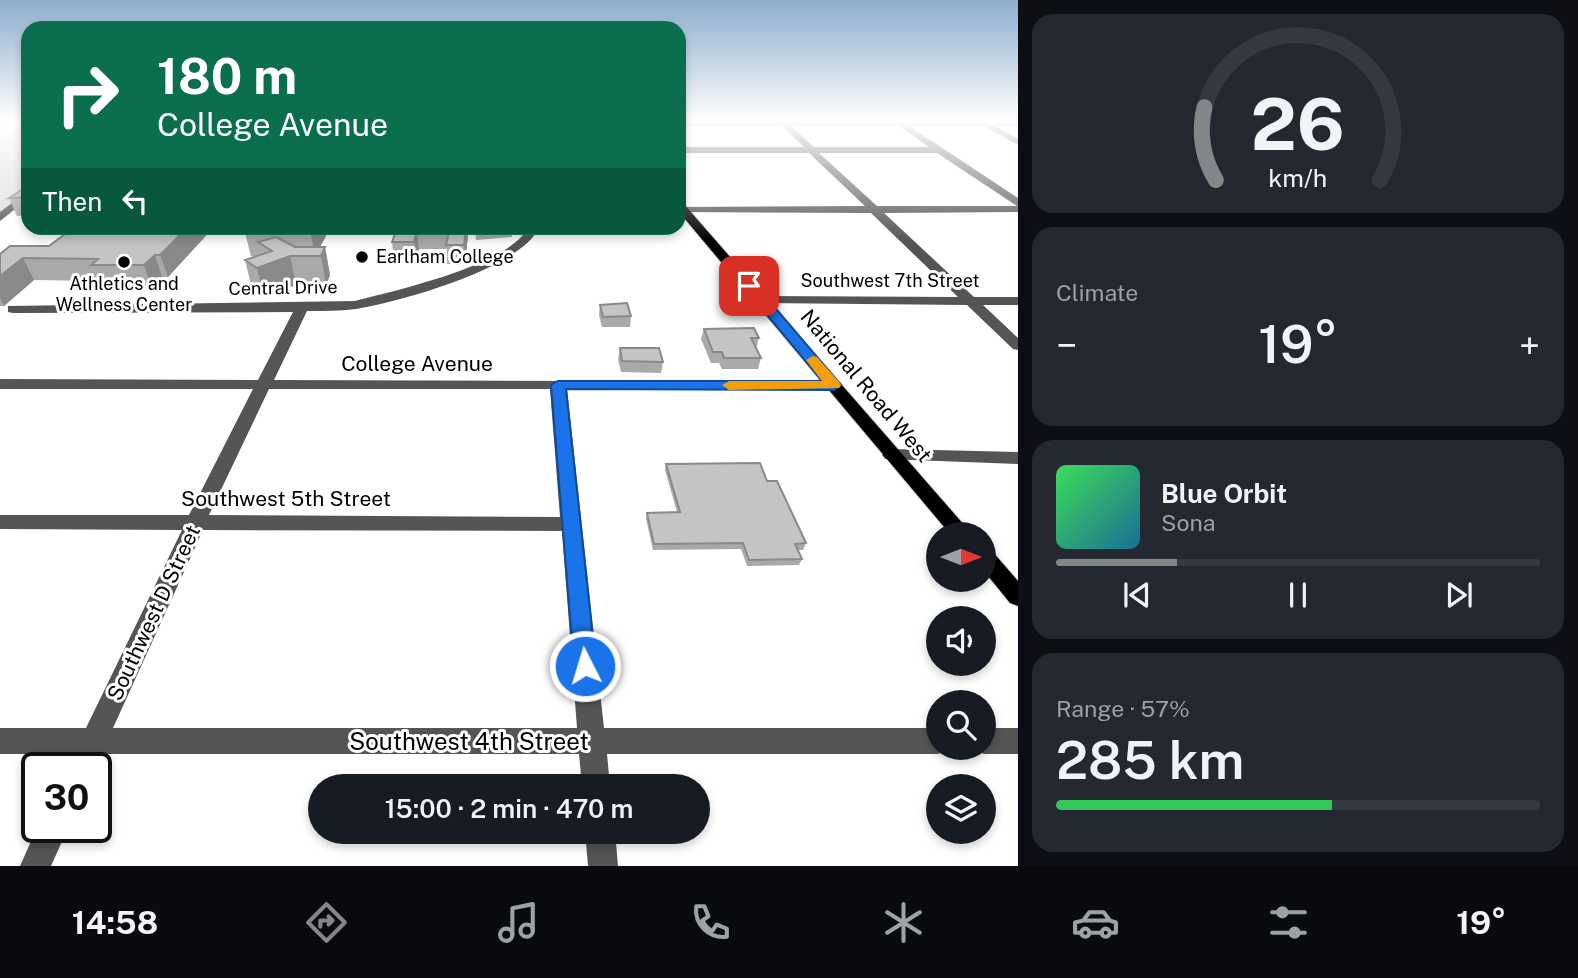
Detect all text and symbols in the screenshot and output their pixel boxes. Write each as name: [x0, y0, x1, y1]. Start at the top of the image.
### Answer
text: 180 m: [157, 47, 297, 105]
icon: right: [42, 49, 133, 140]
text: 26: [1251, 81, 1345, 166]
text: College Avenue: [157, 106, 388, 143]
text: km/h: [1269, 162, 1327, 192]
icon: left: [116, 182, 154, 220]
text: Then: [42, 186, 102, 217]
place label: Earlham College: [376, 246, 514, 267]
marker: Earlham College: [354, 249, 370, 265]
marker: Athletics and Wellness Center: [116, 254, 132, 270]
pin: [719, 256, 779, 316]
icon: arrive: [730, 267, 768, 305]
street label: Southwest 7th Street: [800, 270, 980, 291]
place label: Athletics and Wellness Center: [56, 273, 192, 315]
street label: Central Drive: [228, 276, 338, 299]
text: Climate: [1056, 279, 1138, 306]
street label: National Road West: [795, 304, 937, 467]
text: 19°: [1258, 314, 1338, 375]
text: −: [1056, 323, 1077, 368]
text: +: [1519, 323, 1540, 368]
street label: College Avenue: [341, 351, 493, 376]
text: Blue Orbit: [1161, 478, 1287, 509]
street label: Southwest 5th Street: [181, 486, 391, 511]
text: Sona: [1161, 509, 1215, 536]
street label: Southwest D Street: [102, 521, 205, 704]
north arrow: [926, 522, 996, 592]
map controls: [926, 522, 996, 844]
icon: previous: [1118, 576, 1156, 614]
icon: pause: [1279, 576, 1317, 614]
icon: next: [1440, 576, 1478, 614]
button: sound: [926, 606, 996, 676]
position arrow: [548, 629, 622, 703]
button: search: [926, 690, 996, 760]
text: Range · 57%: [1056, 695, 1190, 722]
street label: Southwest 4th Street: [349, 727, 589, 755]
text: 285 km: [1056, 730, 1244, 791]
speed limit sign: 30: [21, 752, 112, 843]
button: layers: [926, 774, 996, 844]
text: 15:00 · 2 min · 470 m: [385, 793, 633, 824]
icon: directions: [302, 898, 351, 947]
icon: music: [494, 898, 543, 947]
icon: phone: [686, 898, 735, 947]
icon: climate: [879, 898, 928, 947]
icon: car: [1071, 898, 1120, 947]
icon: filters: [1264, 898, 1313, 947]
text: 14:58: [72, 904, 158, 941]
text: 19°: [1456, 904, 1506, 941]

